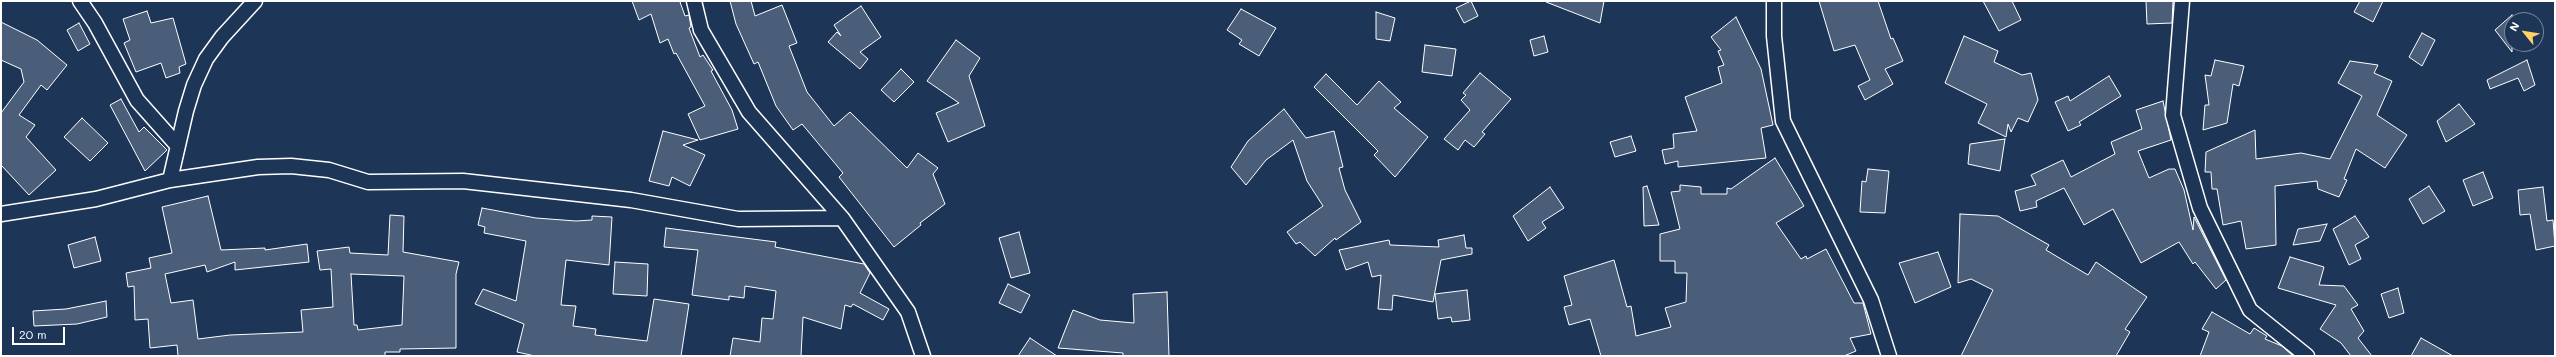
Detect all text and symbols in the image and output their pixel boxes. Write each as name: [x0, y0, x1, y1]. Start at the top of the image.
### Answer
north arrow: [2504, 12, 2544, 52]
text: N: [2505, 19, 2523, 34]
scale bar: [14, 319, 67, 345]
text: 20 m: [19, 326, 47, 342]

